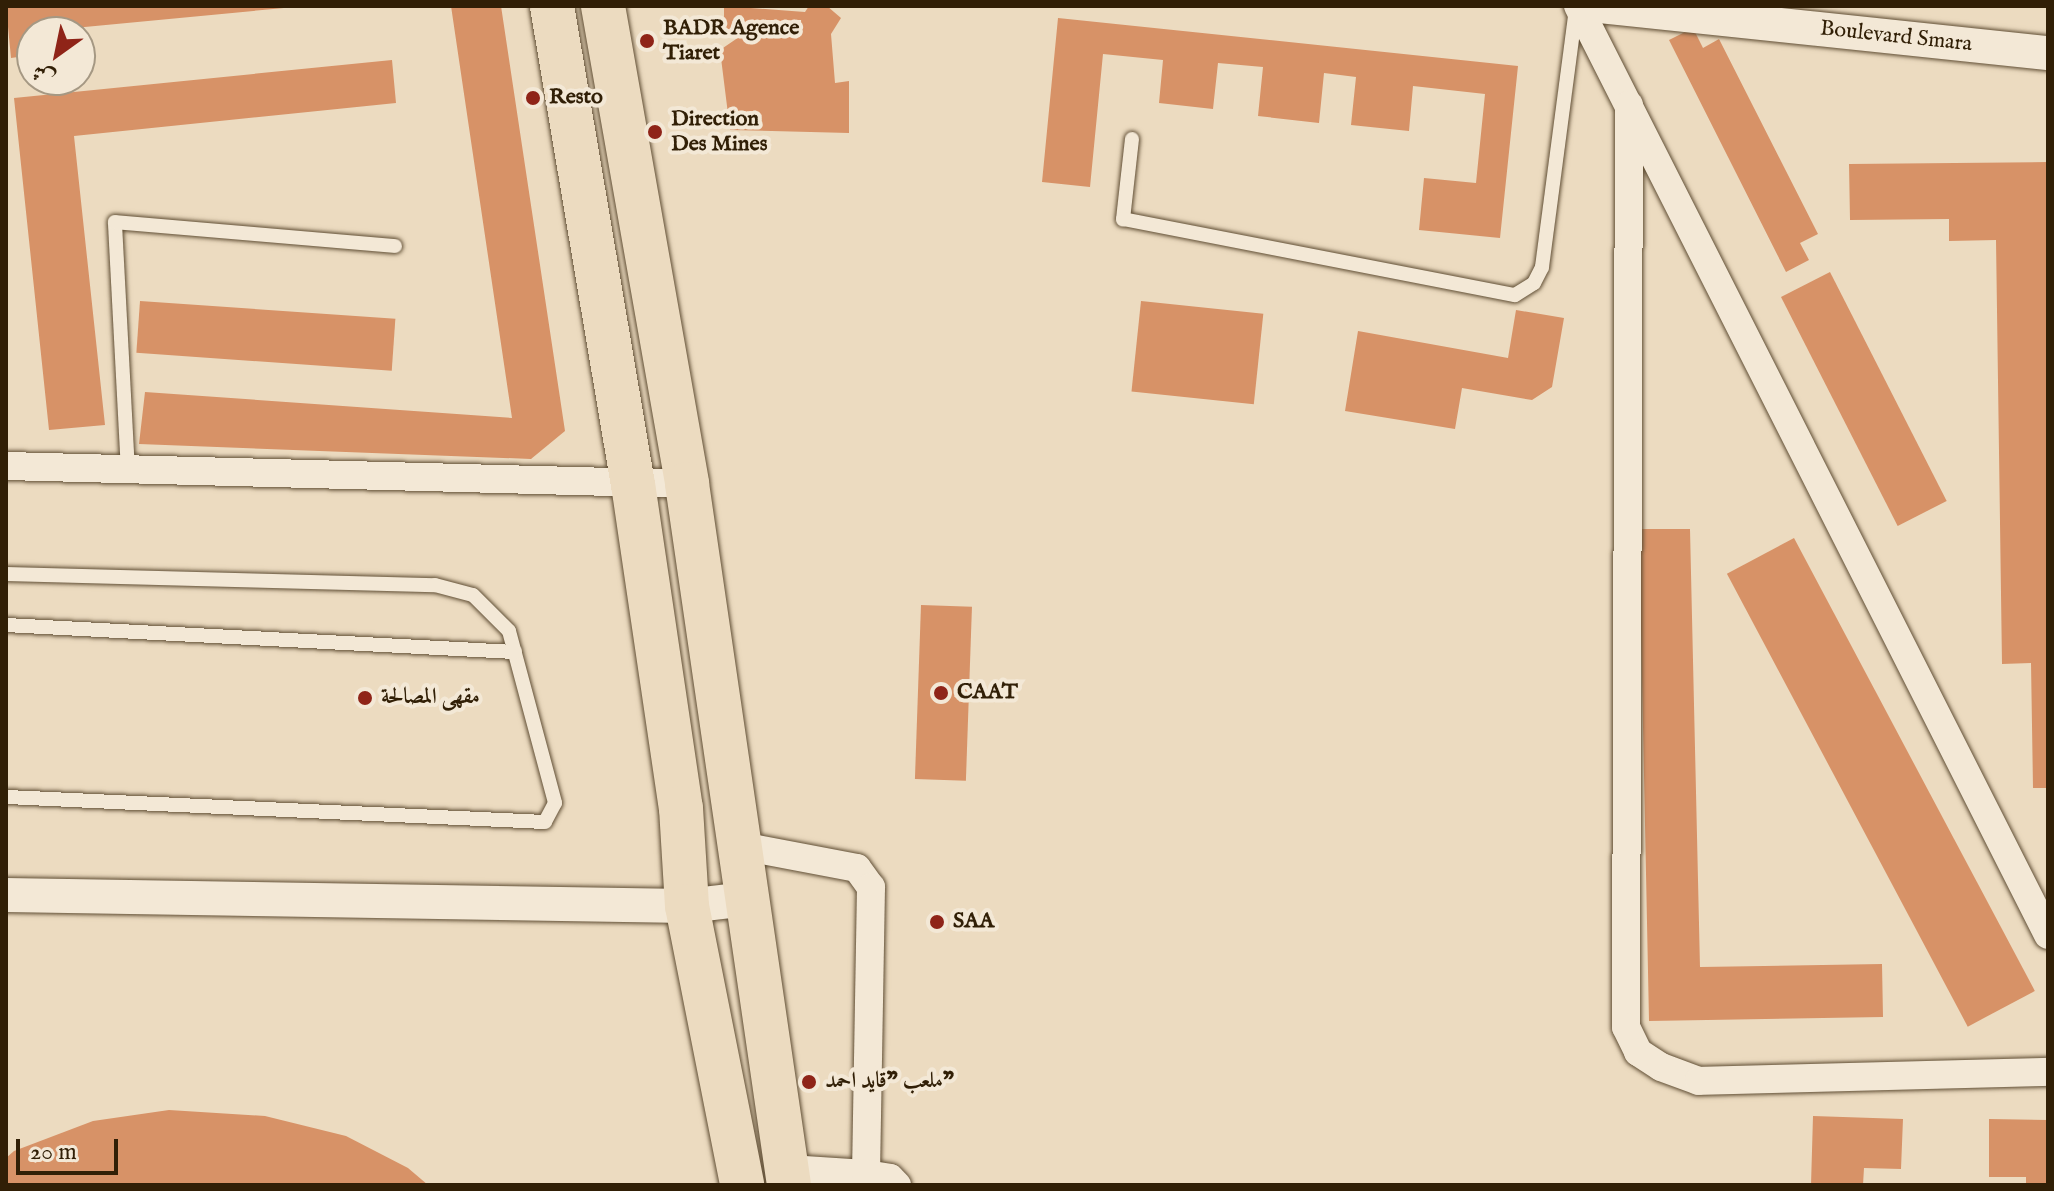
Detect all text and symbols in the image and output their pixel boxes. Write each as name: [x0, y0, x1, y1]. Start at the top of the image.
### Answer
place label: BADR Agence Tiaret: [663, 15, 799, 66]
north arrow: [16, 16, 96, 96]
street label: Boulevard Smara: [1819, 16, 1973, 58]
marker: BADR Agence Tiaret: [638, 32, 656, 50]
text: ش: [27, 57, 61, 92]
place label: Resto: [549, 85, 603, 111]
marker: Resto: [524, 89, 542, 107]
place label: Direction Des Mines: [671, 106, 767, 158]
marker: Direction Des Mines: [646, 123, 664, 141]
place label: CAAT: [957, 680, 1018, 706]
marker: CAAT: [932, 684, 950, 702]
place label: مقهى المصالحة: [381, 685, 480, 711]
marker: مقهى المصالحة: [356, 689, 374, 707]
place label: SAA: [953, 909, 994, 935]
marker: SAA: [928, 913, 946, 931]
place label: ملعب "قايد احمد": [825, 1069, 954, 1095]
marker: ملعب "قايد احمد": [800, 1073, 818, 1091]
scale bar: [20, 1123, 122, 1173]
text: 20 m: [30, 1137, 77, 1168]

